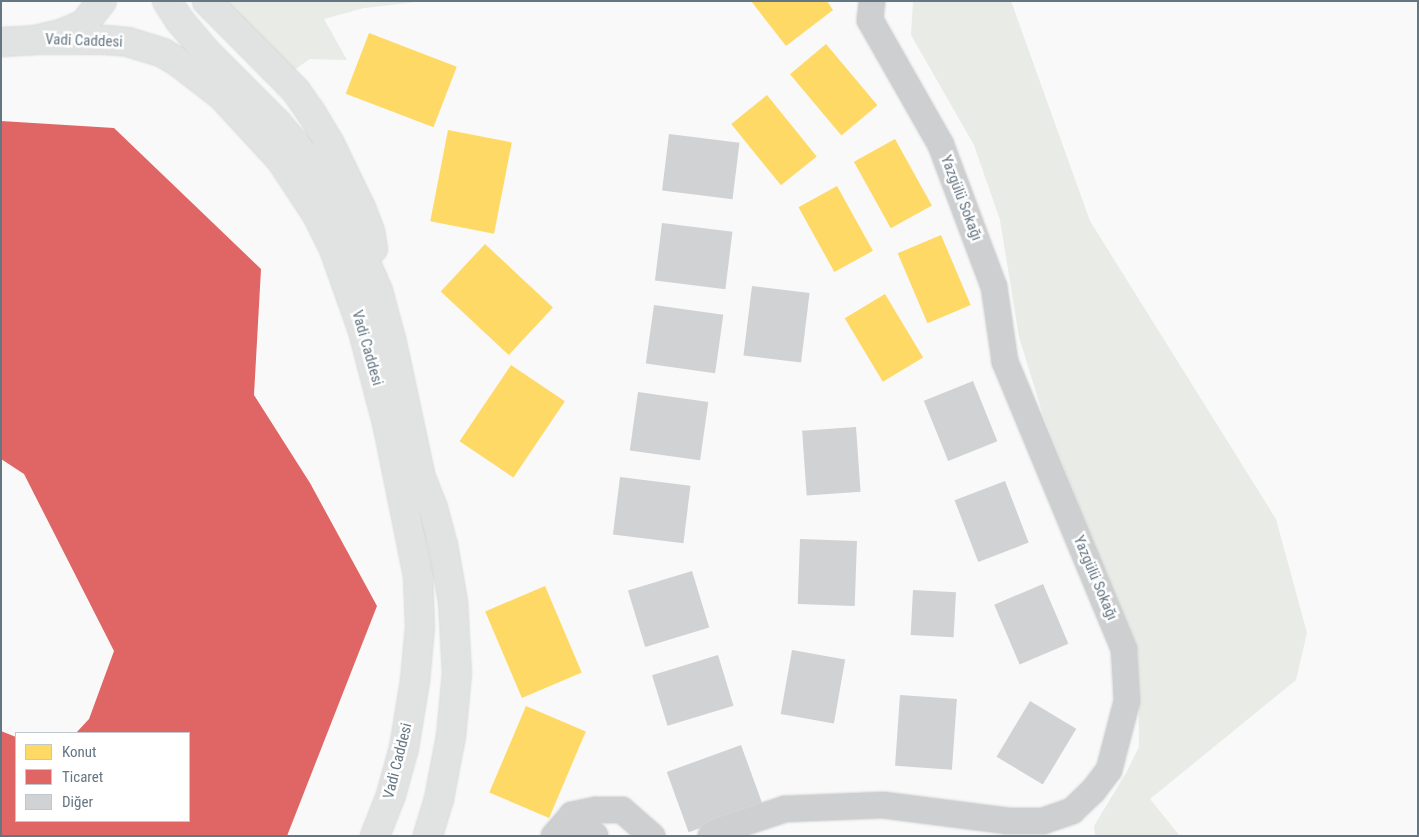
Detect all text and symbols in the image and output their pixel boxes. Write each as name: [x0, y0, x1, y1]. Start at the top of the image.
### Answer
street label: Vadi Caddesi: [45, 31, 123, 51]
street label: Yazgülü Sokağı: [936, 153, 986, 243]
street label: Vadi Caddesi: [348, 308, 386, 388]
street label: Yazgülü Sokağı: [1069, 533, 1121, 623]
street label: Vadi Caddesi: [380, 721, 416, 801]
legend: [15, 732, 190, 822]
text: Konut: [62, 743, 96, 761]
text: Ticaret: [62, 768, 103, 786]
text: Diğer: [62, 793, 93, 811]

